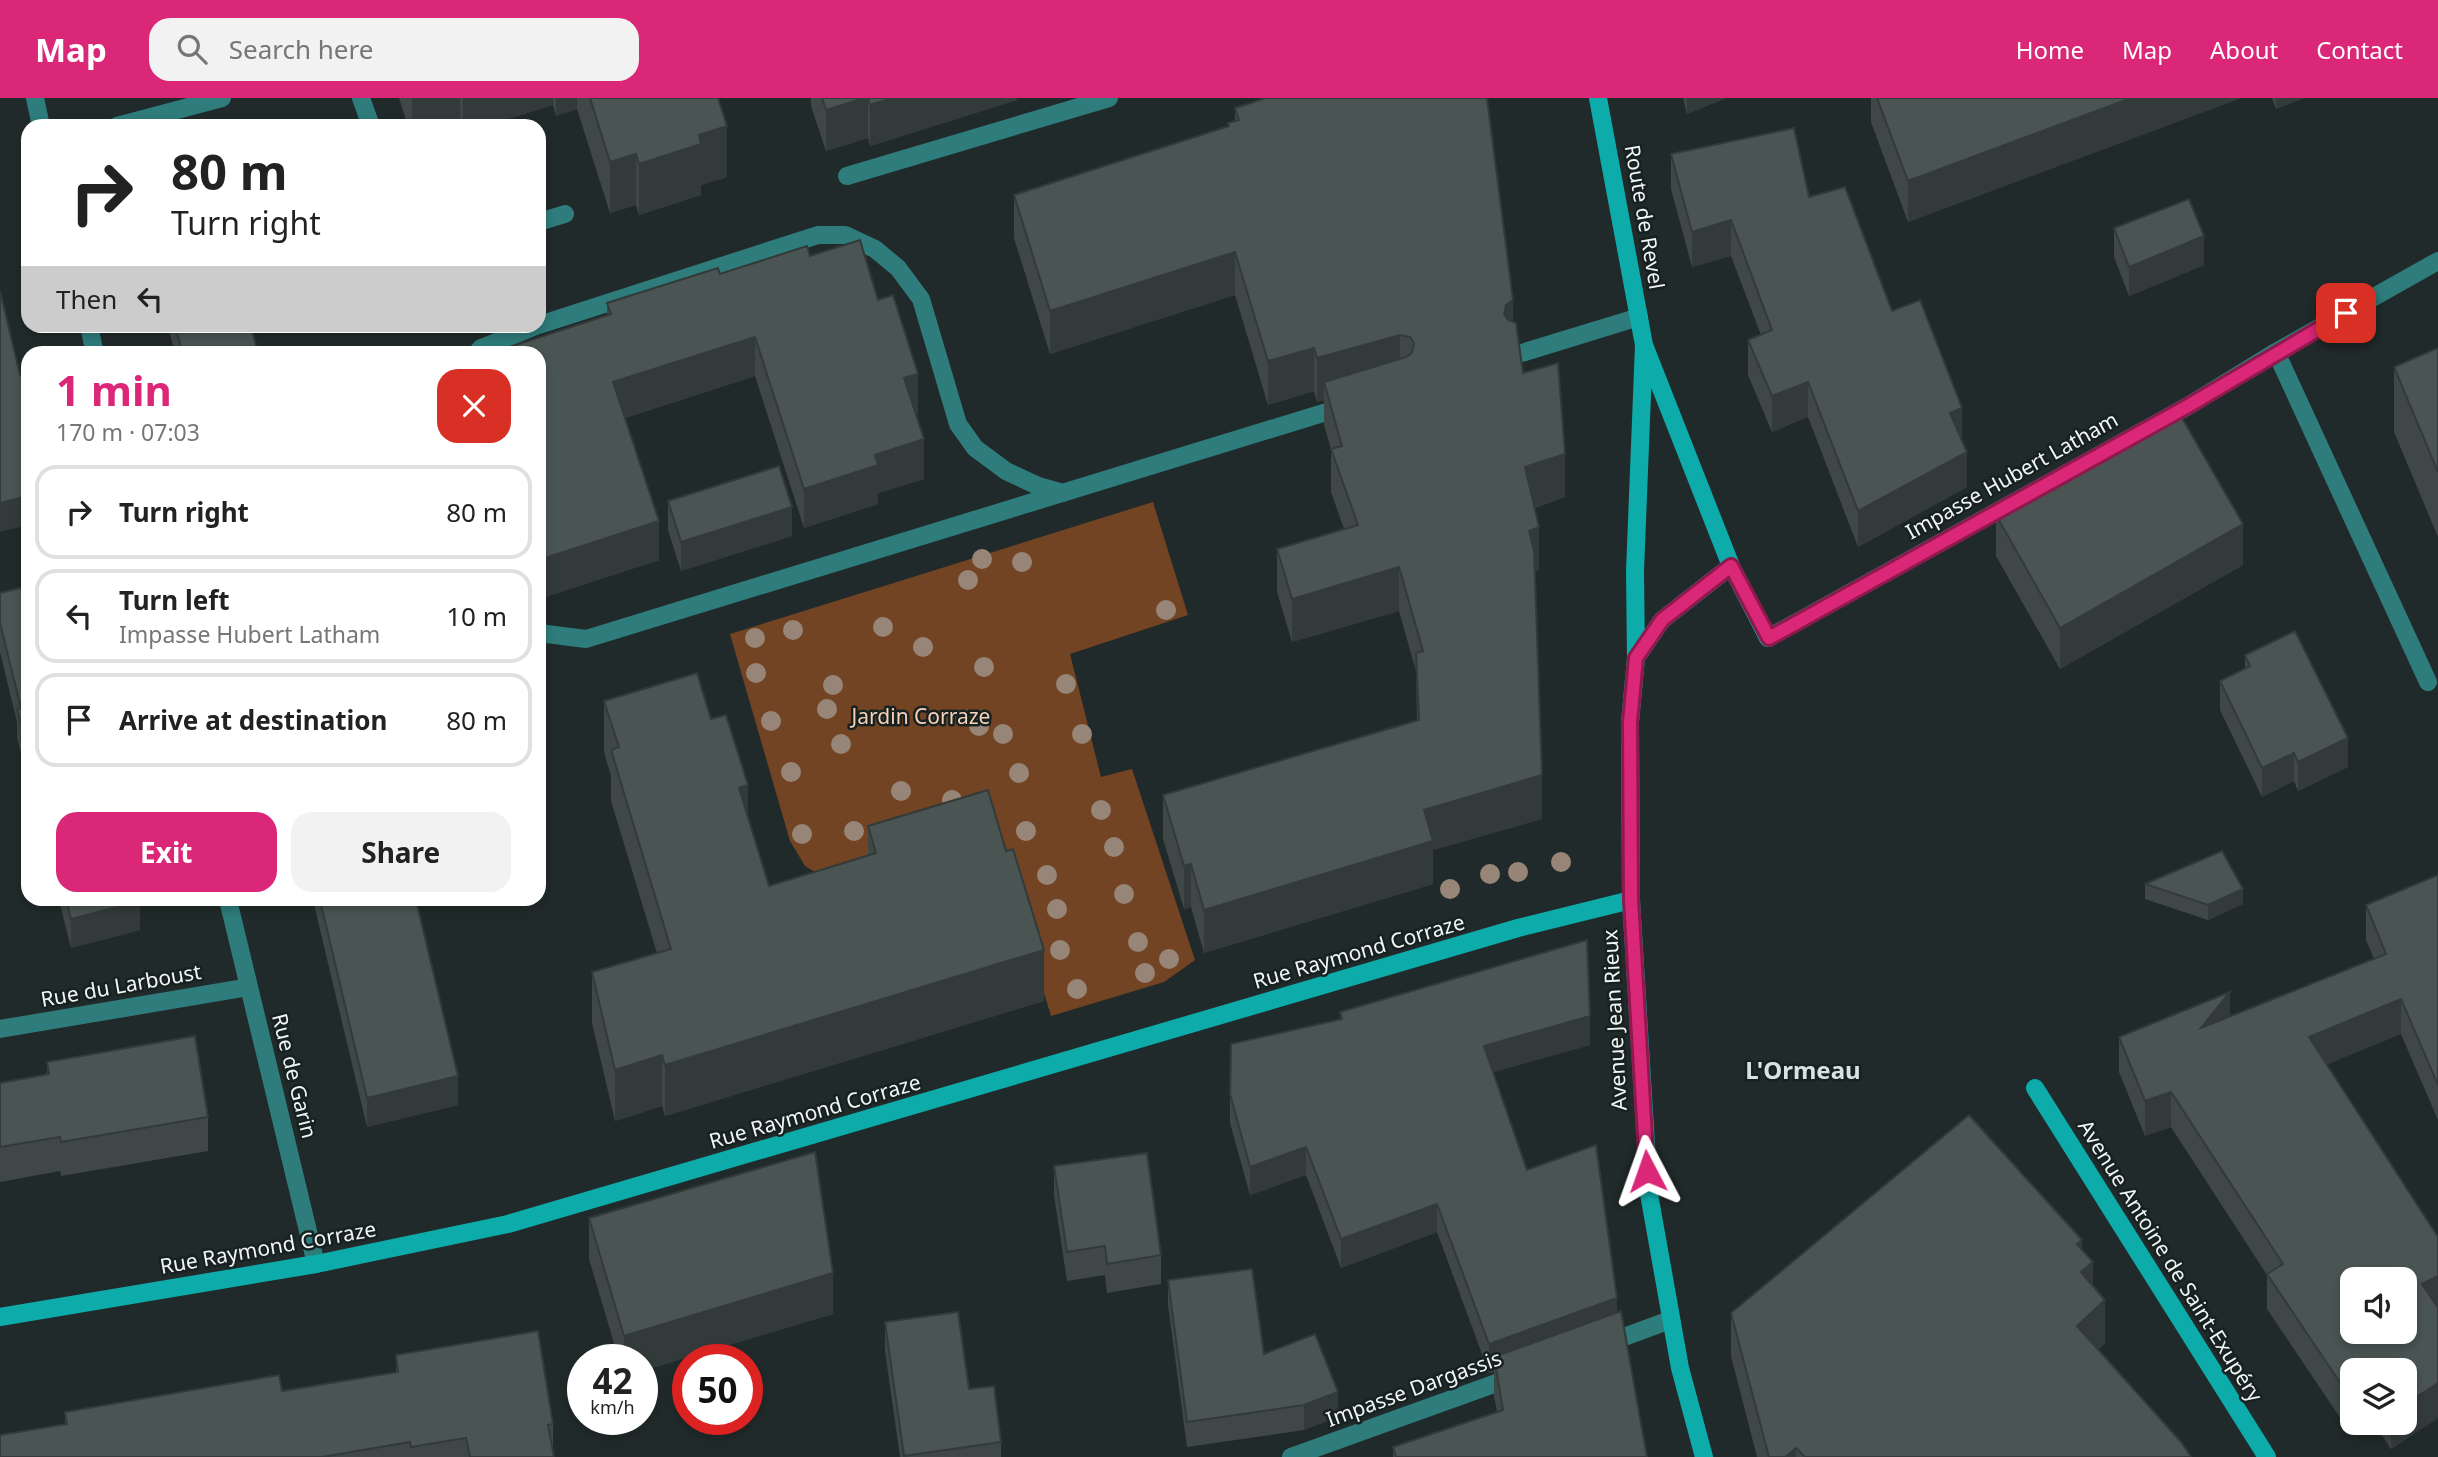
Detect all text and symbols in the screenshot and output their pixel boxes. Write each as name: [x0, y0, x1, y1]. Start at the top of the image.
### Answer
search box: [149, 18, 639, 81]
text: Map: [35, 27, 107, 72]
icon: search: [173, 30, 211, 68]
text: Search here: [229, 31, 373, 67]
text: Home: [2016, 33, 2084, 66]
text: Map: [2122, 33, 2172, 66]
text: About: [2210, 33, 2278, 66]
text: Contact: [2316, 33, 2403, 66]
text: 80 m: [171, 138, 288, 204]
street label: Route de Revel: [1618, 142, 1671, 291]
icon: right: [56, 147, 147, 238]
text: Turn right: [171, 201, 321, 244]
icon: left: [131, 280, 169, 318]
text: Then: [56, 281, 117, 317]
pin: [2316, 283, 2376, 343]
icon: arrive: [2327, 294, 2365, 332]
text: 1 min: [56, 361, 172, 418]
button: close: [437, 369, 511, 443]
street label: Impasse Hubert Latham: [1900, 405, 2123, 545]
text: 170 m · 07:03: [56, 416, 200, 448]
icon: right: [60, 493, 98, 531]
text: Turn right: [119, 494, 249, 530]
text: 80 m: [446, 494, 507, 530]
text: Turn left: [119, 582, 230, 618]
icon: left: [60, 597, 98, 635]
text: 10 m: [446, 598, 507, 634]
text: Impasse Hubert Latham: [119, 618, 380, 650]
icon: arrive: [60, 701, 98, 739]
text: Arrive at destination: [119, 702, 388, 738]
text: 80 m: [446, 702, 507, 738]
park label: Jardin Corraze: [850, 702, 990, 730]
button: Exit: [56, 812, 277, 892]
button: Share: [291, 812, 511, 892]
street label: Rue Raymond Corraze: [1250, 907, 1468, 995]
street label: Avenue Jean Rieux: [1595, 929, 1633, 1111]
street label: Rue du Larboust: [38, 957, 204, 1013]
street label: Rue de Garin: [266, 1010, 324, 1141]
district label: L'Ormeau: [1745, 1053, 1861, 1086]
street label: Rue Raymond Corraze: [706, 1067, 924, 1155]
street label: Avenue Antoine de Saint-Exupéry: [2072, 1114, 2270, 1407]
position arrow: [1610, 1134, 1684, 1208]
street label: Rue Raymond Corraze: [158, 1214, 378, 1280]
map controls: [2340, 1267, 2417, 1435]
button: sound: [2340, 1267, 2417, 1344]
street label: Impasse Dargassis: [1322, 1343, 1505, 1433]
speed limit sign: 50: [672, 1344, 763, 1435]
text: 42: [592, 1357, 633, 1404]
button: layers: [2340, 1358, 2417, 1435]
text: km/h: [590, 1395, 635, 1419]

